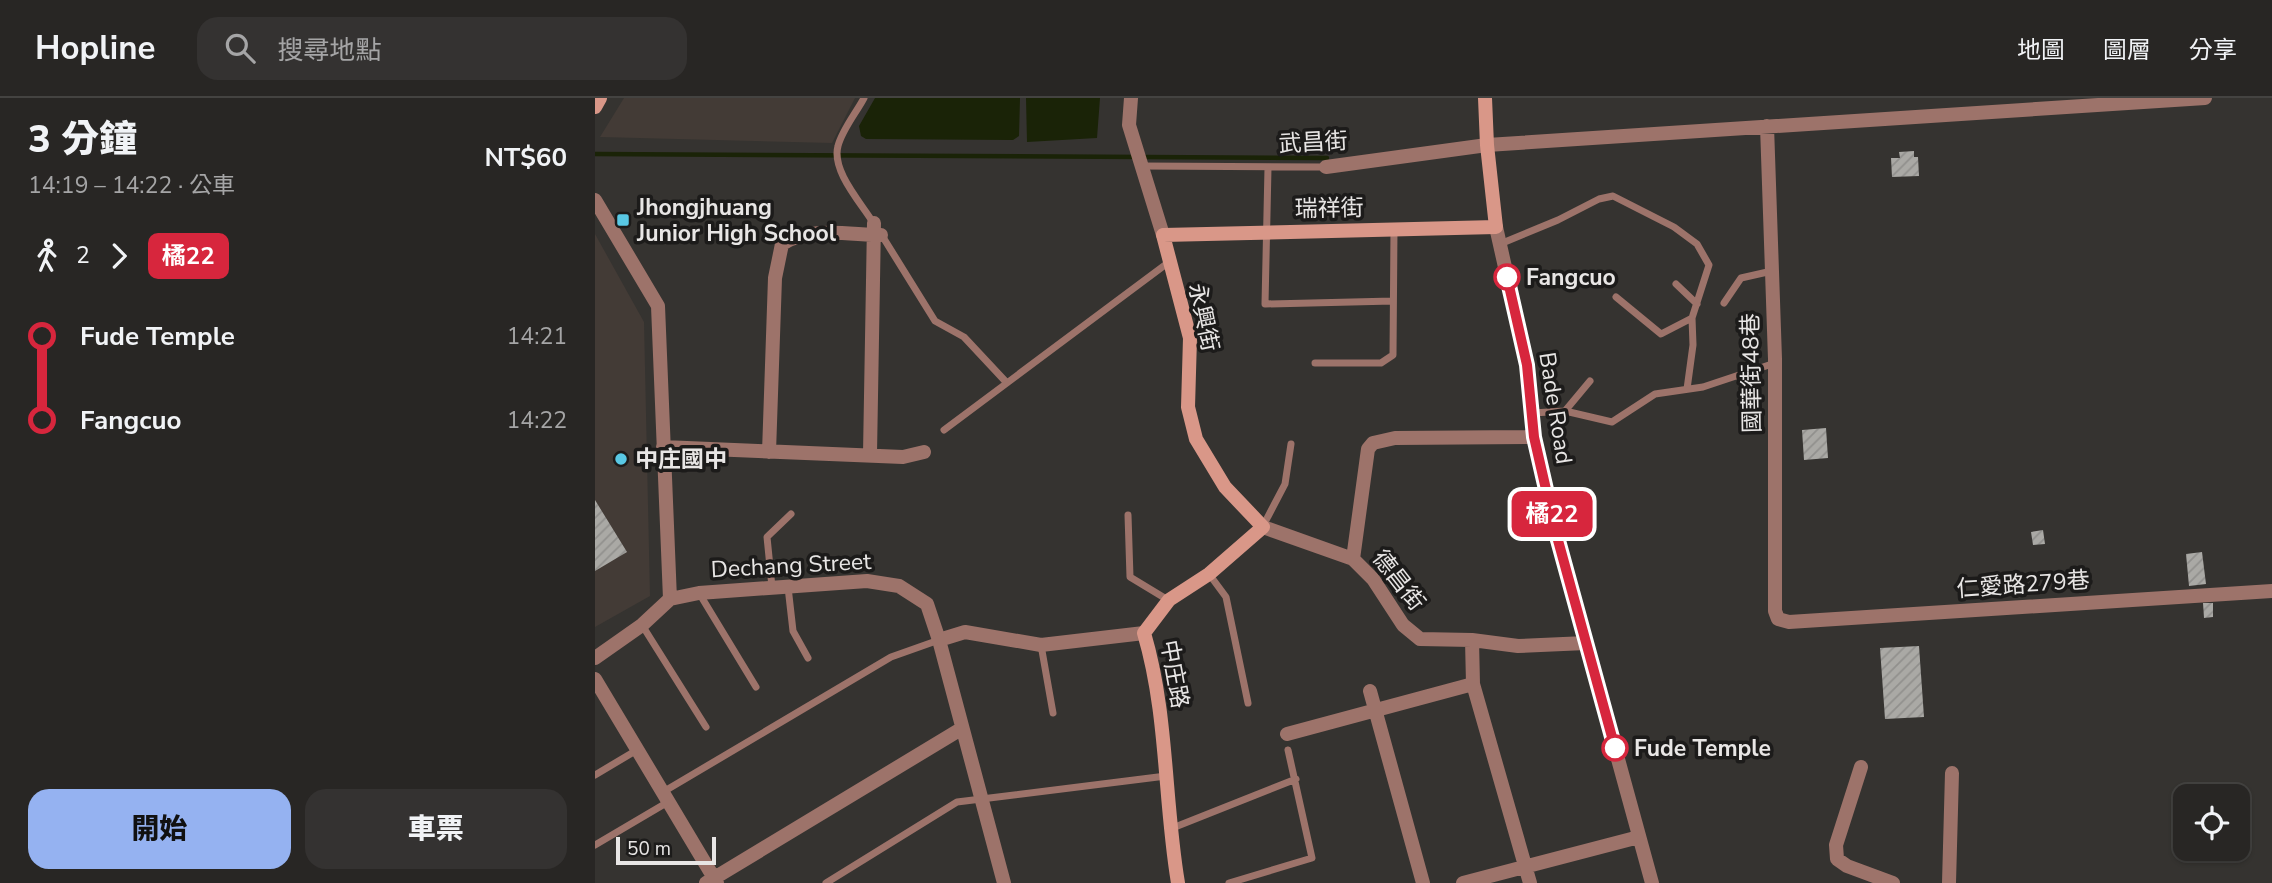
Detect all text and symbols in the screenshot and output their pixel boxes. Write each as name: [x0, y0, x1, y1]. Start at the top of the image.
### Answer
search box: [197, 17, 687, 80]
text: Hopline: [35, 26, 155, 71]
icon: search: [221, 29, 259, 67]
text: 搜尋地點: [277, 33, 381, 68]
text: 地圖: [2017, 34, 2065, 66]
text: 圖層: [2103, 34, 2151, 66]
text: 分享: [2189, 34, 2237, 66]
text: 3 分鐘: [28, 114, 137, 165]
street label: 武昌街: [1278, 125, 1348, 160]
text: NT$60: [485, 140, 567, 175]
text: 14:19 – 14:22 · 公車: [28, 170, 235, 201]
place label: Jhongjhuang Junior High School: [636, 192, 837, 249]
street label: 瑞祥街: [1294, 192, 1364, 225]
marker: Jhongjhuang Junior High School: [615, 212, 631, 228]
icon: walk: [28, 237, 66, 275]
icon: forward: [100, 237, 138, 275]
text: 2: [76, 240, 90, 271]
text: 橘22: [162, 240, 215, 272]
place label: Fangcuo: [1526, 262, 1616, 293]
marker: Fangcuo: [1494, 264, 1520, 290]
street label: 永興街: [1181, 280, 1226, 354]
street label: 國華街48巷: [1735, 313, 1768, 433]
text: Fude Temple: [80, 319, 235, 354]
text: 14:21: [507, 321, 567, 352]
street label: Bade Road: [1531, 350, 1580, 466]
text: Fangcuo: [80, 403, 182, 438]
text: 14:22: [507, 405, 567, 436]
place label: 中庄國中: [635, 444, 727, 475]
marker: 中庄國中: [613, 451, 629, 467]
line badge: 橘22: [1512, 491, 1592, 537]
text: 橘22: [1526, 498, 1578, 530]
street label: 德昌街: [1365, 544, 1432, 617]
street label: Dechang Street: [710, 546, 873, 585]
street label: 仁愛路279巷: [1955, 564, 2091, 605]
street label: 中庄路: [1153, 637, 1196, 711]
place label: Fude Temple: [1634, 733, 1771, 764]
marker: Fude Temple: [1602, 735, 1628, 761]
map controls: [2173, 784, 2250, 861]
button: locate: [2173, 784, 2250, 861]
button: 開始: [28, 789, 291, 869]
button: 車票: [305, 789, 567, 869]
scale bar: [616, 834, 716, 866]
text: 50 m: [627, 836, 671, 862]

